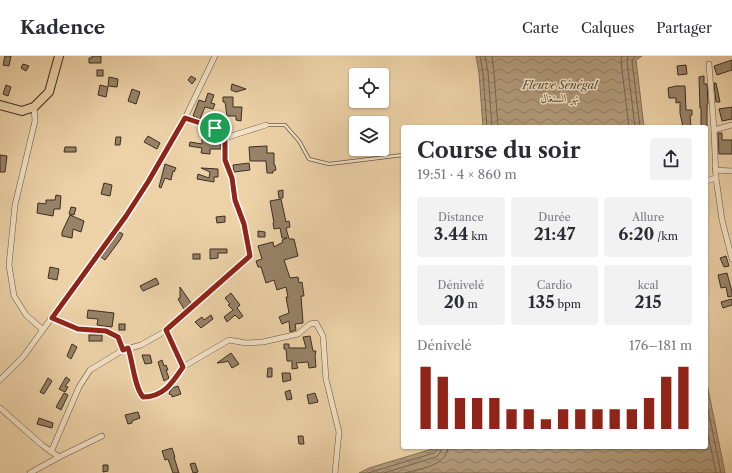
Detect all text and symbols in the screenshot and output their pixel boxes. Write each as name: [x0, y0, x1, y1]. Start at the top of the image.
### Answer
text: Kadence: [20, 16, 105, 39]
text: Carte: [522, 19, 559, 37]
text: Calques: [581, 19, 634, 37]
text: Partager: [656, 19, 712, 37]
map controls: [349, 68, 389, 156]
button: locate: [349, 68, 389, 108]
water label: Fleuve Sénégal نهر السنغال: [521, 78, 599, 106]
pin: [198, 111, 232, 145]
button: layers: [349, 116, 389, 156]
icon: arrive: [204, 117, 226, 139]
text: Course du soir: [417, 137, 580, 164]
button: share: [650, 138, 692, 180]
text: 19:51 · 4 × 860 m: [417, 166, 517, 182]
text: Distance: [438, 210, 484, 224]
text: Durée: [538, 210, 571, 224]
text: Allure: [632, 210, 664, 224]
text: 3.44: [434, 224, 468, 244]
text: 21:47: [534, 224, 575, 244]
text: 6:20: [618, 224, 654, 244]
text: km: [468, 229, 488, 243]
text: /km: [654, 229, 678, 243]
text: Dénivelé: [438, 278, 484, 292]
text: Cardio: [537, 278, 572, 292]
text: kcal: [638, 278, 659, 292]
text: 20: [444, 292, 465, 312]
text: 135: [528, 292, 555, 312]
text: 215: [635, 292, 662, 312]
text: m: [465, 297, 478, 311]
text: bpm: [555, 297, 581, 311]
text: Dénivelé: [417, 337, 472, 353]
text: 176–181 m: [629, 337, 692, 353]

